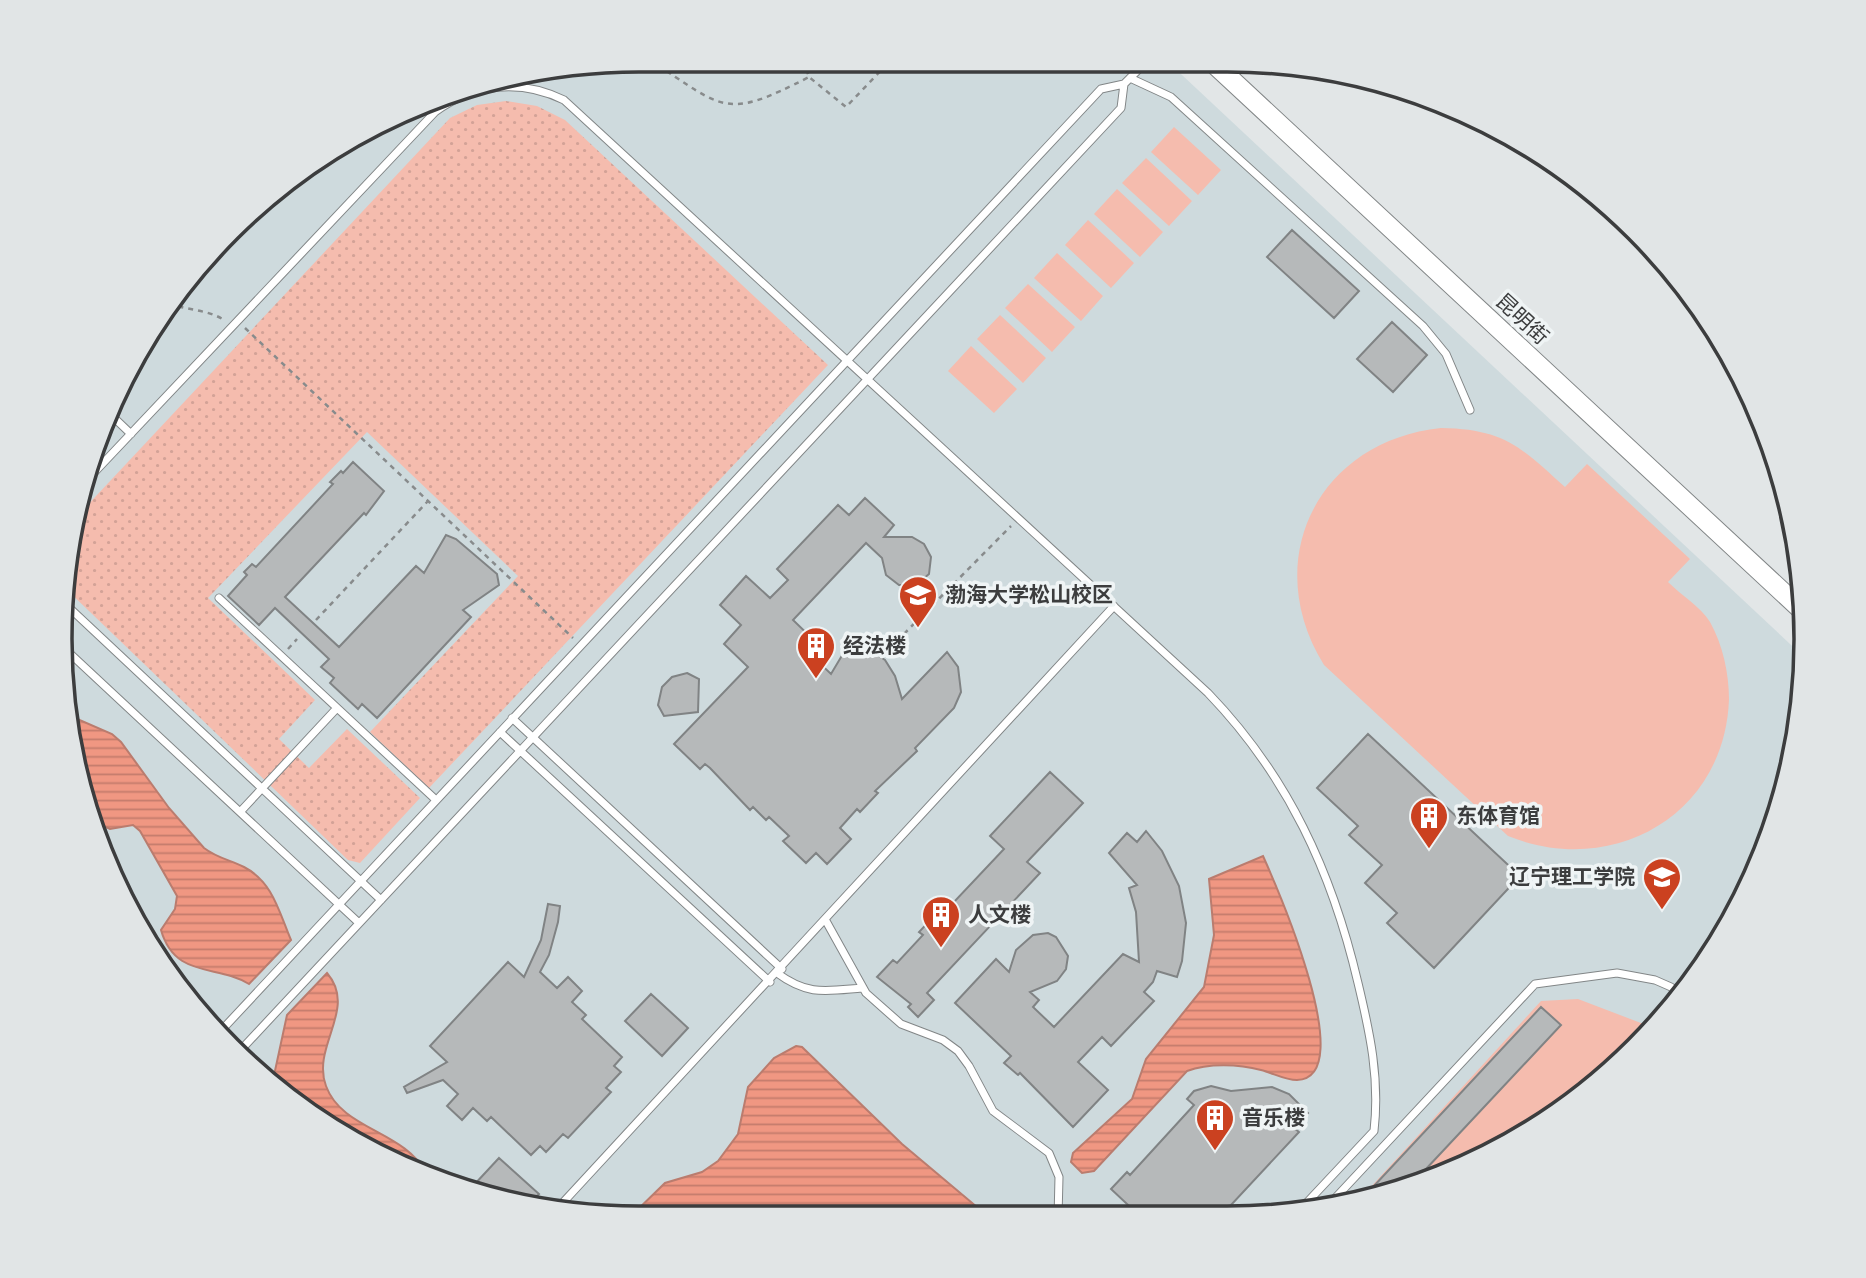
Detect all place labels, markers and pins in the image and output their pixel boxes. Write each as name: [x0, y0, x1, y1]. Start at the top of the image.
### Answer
school or university icon: 渤海大学松山校区: [897, 574, 939, 629]
place label: 渤海大学松山校区: [945, 580, 1113, 610]
building icon: 经法楼: [795, 625, 837, 680]
place label: 经法楼: [843, 631, 906, 661]
building icon: 东体育馆: [1408, 795, 1450, 850]
place label: 东体育馆: [1456, 801, 1540, 831]
school or university icon: 辽宁理工学院: [1641, 856, 1683, 911]
place label: 辽宁理工学院: [1509, 862, 1635, 892]
building icon: 人文楼: [920, 894, 962, 949]
place label: 人文楼: [968, 900, 1031, 930]
building icon: 音乐楼: [1194, 1097, 1236, 1152]
place label: 音乐楼: [1242, 1103, 1305, 1133]

